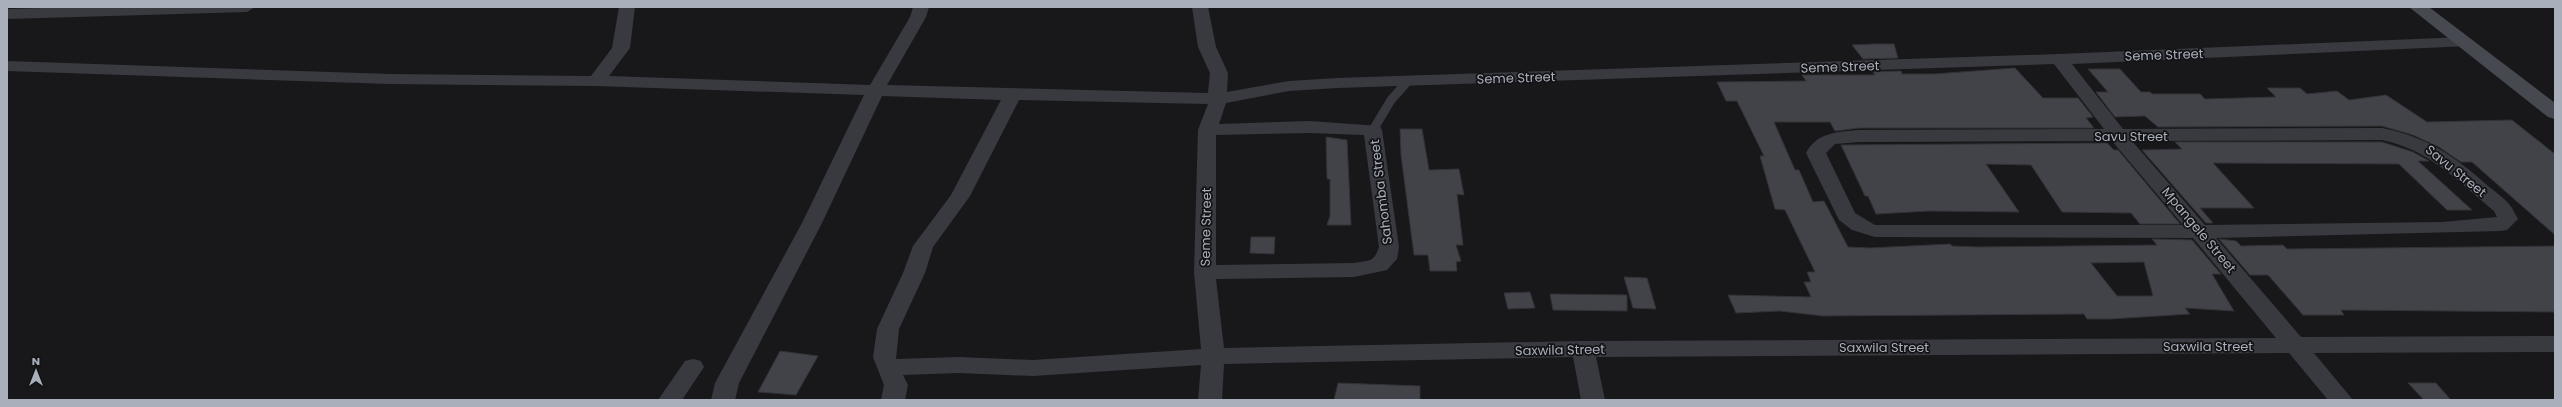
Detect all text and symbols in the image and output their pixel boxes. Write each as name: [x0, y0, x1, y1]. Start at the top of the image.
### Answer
street label: Seme Street: [2124, 44, 2204, 66]
street label: Seme Street: [1800, 56, 1880, 78]
street label: Seme Street: [1476, 67, 1556, 89]
street label: Savu Street: [2094, 127, 2168, 146]
street label: Sahomba Street: [1365, 138, 1397, 246]
street label: Savu Street: [2421, 140, 2491, 202]
street label: Mpangele Street: [2157, 183, 2241, 277]
street label: Seme Street: [1196, 187, 1216, 267]
street label: Saxwila Street: [2163, 337, 2253, 356]
street label: Saxwila Street: [1839, 338, 1929, 357]
street label: Saxwila Street: [1515, 340, 1605, 360]
north arrow: [16, 351, 56, 391]
text: N: [32, 353, 40, 369]

